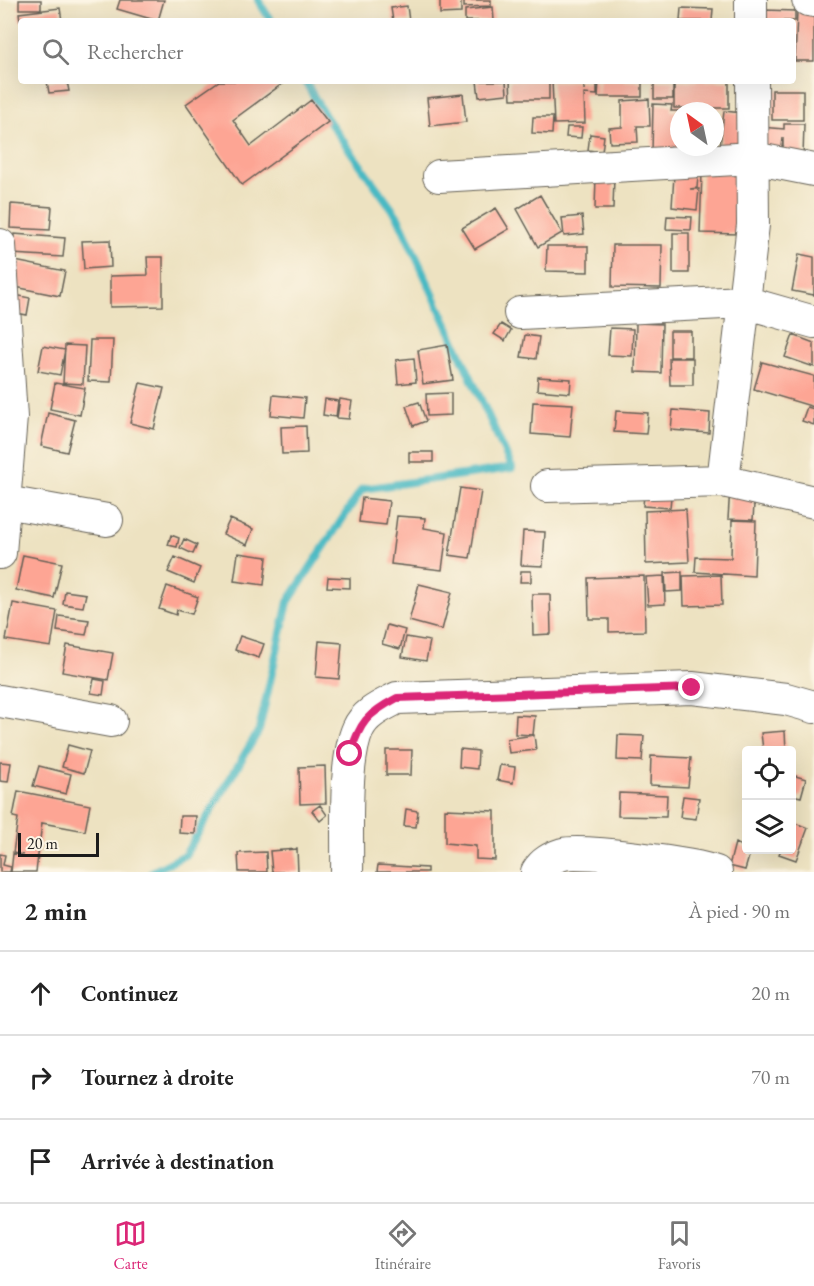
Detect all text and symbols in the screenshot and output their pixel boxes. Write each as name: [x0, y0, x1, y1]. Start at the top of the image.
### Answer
search box: [18, 18, 796, 84]
icon: search: [39, 35, 72, 68]
text: Rechercher: [87, 37, 183, 66]
north arrow: [670, 102, 724, 156]
route end: [678, 674, 704, 700]
route start: [336, 740, 362, 766]
map controls: [742, 746, 796, 854]
button: locate: [742, 746, 796, 800]
button: layers: [742, 800, 796, 854]
scale bar: [18, 830, 99, 858]
text: 20 m: [27, 833, 58, 854]
text: 2 min: [24, 894, 87, 928]
text: À pied · 90 m: [688, 898, 790, 924]
icon: ahead: [24, 977, 57, 1010]
text: Continuez: [81, 979, 178, 1008]
text: 20 m: [751, 980, 790, 1006]
icon: right: [24, 1061, 57, 1094]
text: Tournez à droite: [81, 1063, 234, 1092]
text: 70 m: [751, 1064, 790, 1090]
icon: arrive: [24, 1145, 57, 1178]
text: Arrivée à destination: [81, 1147, 274, 1176]
tab: Carte: [113, 1217, 148, 1274]
tab: Itinéraire: [375, 1217, 431, 1274]
tab: Favoris: [658, 1217, 701, 1274]

